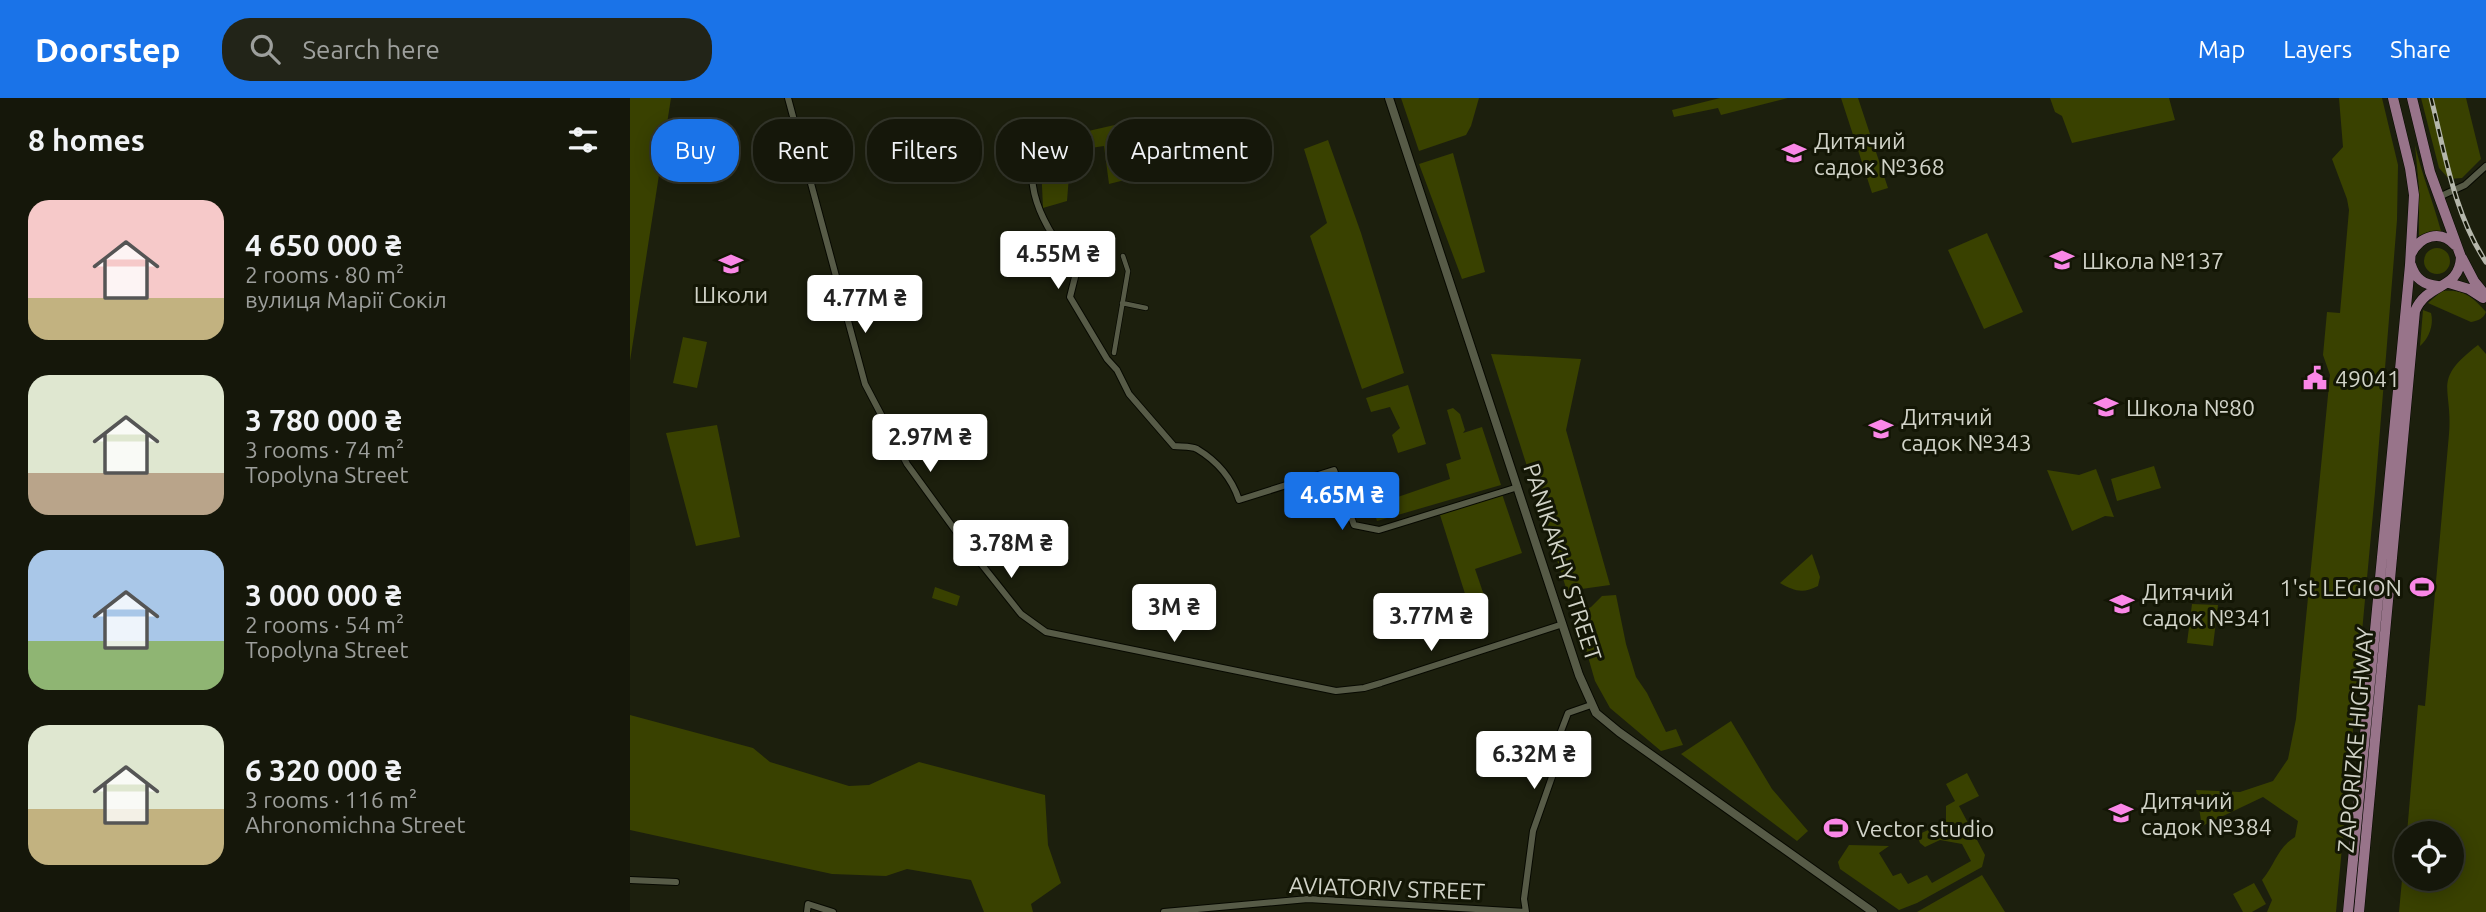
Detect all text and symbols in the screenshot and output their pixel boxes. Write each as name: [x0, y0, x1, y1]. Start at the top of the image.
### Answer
search box: [222, 18, 712, 81]
icon: search: [246, 30, 284, 68]
text: Doorstep: [35, 31, 180, 68]
text: Search here: [302, 35, 440, 64]
text: Map: [2198, 36, 2245, 63]
text: Layers: [2283, 36, 2352, 63]
text: Share: [2390, 36, 2451, 63]
chip: Buy: [651, 119, 739, 182]
chip: Rent: [753, 119, 853, 182]
chip: Filters: [867, 119, 982, 182]
chip: New: [996, 119, 1093, 182]
chip: Apartment: [1107, 119, 1272, 182]
icon: filters: [564, 121, 602, 159]
text: 8 homes: [28, 123, 145, 157]
place label: Дитячий садок №368: [1814, 128, 1945, 179]
school or university icon: Дитячий садок №368: [1780, 139, 1808, 167]
icon: home: [84, 228, 168, 312]
text: 4 650 000 ₴: [245, 228, 402, 262]
pin: 4.55M ₴: [993, 232, 1123, 291]
text: 4.55M ₴: [1016, 241, 1100, 266]
school or university icon: Школа №137: [2048, 246, 2076, 274]
place label: Школа №137: [2082, 248, 2224, 273]
school or university icon: Школи: [717, 250, 745, 278]
text: 2 rooms · 80 m²: [245, 262, 404, 287]
pin: 4.77M ₴: [800, 275, 930, 335]
place label: Школи: [694, 282, 768, 307]
text: 4.77M ₴: [823, 285, 907, 310]
text: вулиця Марії Сокіл: [245, 287, 447, 312]
public building icon: 49041: [2301, 364, 2329, 392]
place label: 49041: [2335, 366, 2400, 391]
school or university icon: Школа №80: [2092, 393, 2120, 421]
place label: Школа №80: [2126, 395, 2255, 420]
icon: home: [84, 403, 168, 487]
text: 3 780 000 ₴: [245, 403, 402, 437]
place label: Дитячий садок №343: [1901, 404, 2032, 455]
pin: 2.97M ₴: [865, 414, 995, 474]
school or university icon: Дитячий садок №343: [1867, 415, 1895, 443]
text: 2.97M ₴: [888, 424, 972, 449]
text: 3 rooms · 74 m²: [245, 437, 404, 462]
street label: PANIKAKHY STREET: [1519, 460, 1607, 664]
text: Topolyna Street: [245, 462, 409, 487]
pin: 4.65M ₴: [1277, 472, 1407, 532]
text: 4.65M ₴: [1300, 482, 1384, 507]
pin: 3.78M ₴: [946, 520, 1076, 580]
text: 3.78M ₴: [969, 530, 1053, 555]
sports icon: 1'st LEGION: [2408, 573, 2436, 601]
place label: 1'st LEGION: [2280, 575, 2402, 600]
icon: home: [84, 578, 168, 662]
text: 3 000 000 ₴: [245, 578, 402, 612]
place label: Дитячий садок №341: [2142, 579, 2273, 630]
pin: 3M ₴: [1133, 584, 1215, 644]
school or university icon: Дитячий садок №341: [2108, 590, 2136, 618]
text: 3M ₴: [1148, 594, 1200, 619]
pin: 3.77M ₴: [1366, 594, 1496, 653]
text: 3.77M ₴: [1389, 603, 1473, 628]
text: 2 rooms · 54 m²: [245, 612, 404, 637]
street label: ZAPORIZKE HIGHWAY: [2333, 626, 2377, 854]
text: Topolyna Street: [245, 637, 409, 662]
pin: 6.32M ₴: [1469, 732, 1599, 791]
text: 6.32M ₴: [1492, 741, 1576, 766]
icon: home: [84, 753, 168, 837]
text: 6 320 000 ₴: [245, 753, 402, 787]
text: 3 rooms · 116 m²: [245, 787, 417, 812]
place label: Дитячий садок №384: [2141, 788, 2272, 839]
school or university icon: Дитячий садок №384: [2107, 799, 2135, 827]
text: Ahronomichna Street: [245, 812, 466, 837]
sports icon: Vector studio: [1822, 814, 1850, 842]
place label: Vector studio: [1856, 816, 1994, 841]
map controls: [2394, 821, 2464, 891]
button: locate: [2394, 821, 2464, 891]
street label: AVIATORIV STREET: [1289, 872, 1486, 904]

